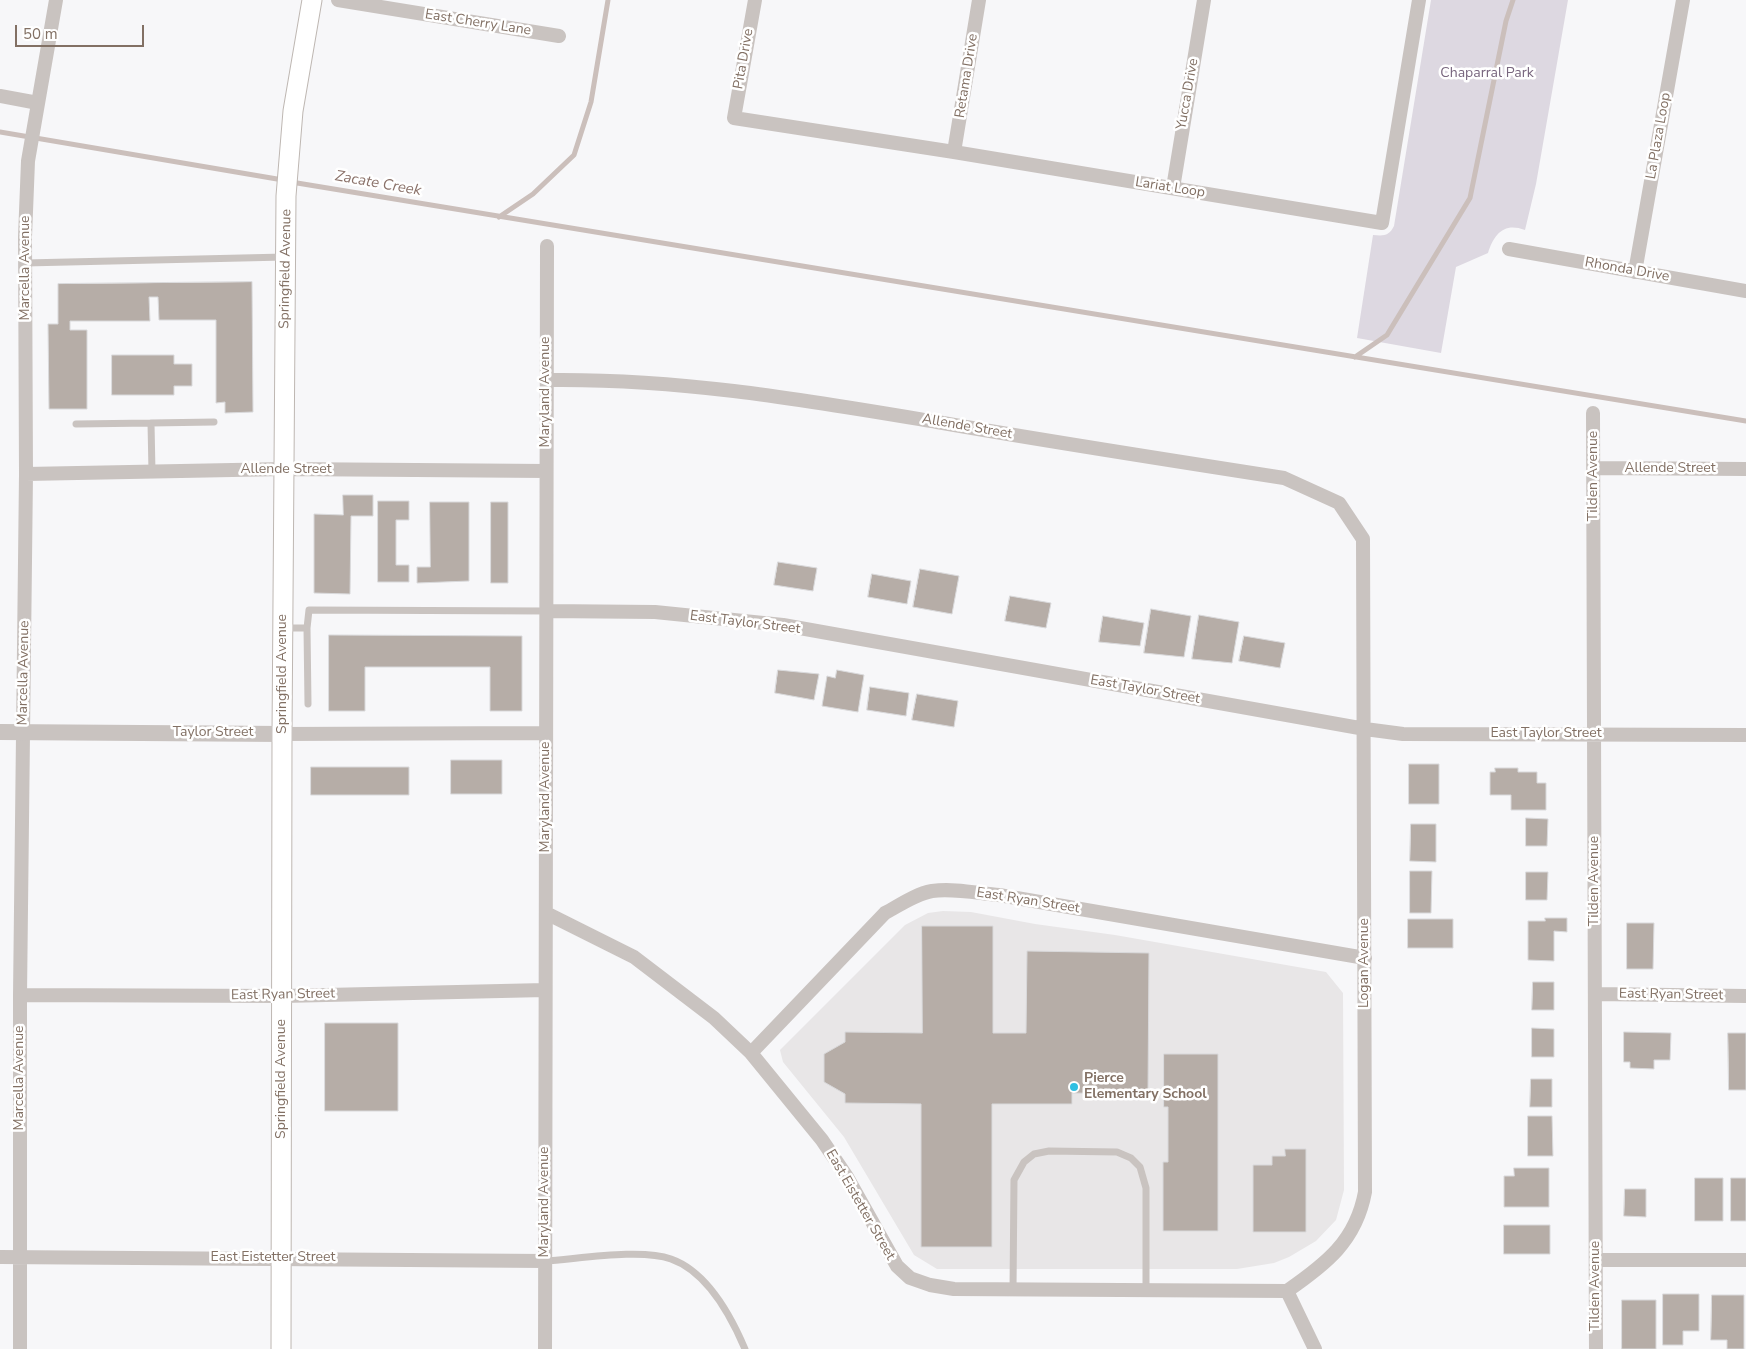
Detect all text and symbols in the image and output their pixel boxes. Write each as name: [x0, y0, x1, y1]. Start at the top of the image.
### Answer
street label: East Cherry Lane: [424, 6, 532, 40]
scale bar: [18, 15, 146, 47]
text: 50 m: [23, 24, 58, 44]
street label: Pita Drive: [730, 27, 758, 91]
street label: Retama Drive: [952, 33, 982, 119]
street label: Yucca Drive: [1173, 57, 1203, 131]
park label: Chaparral Park: [1440, 66, 1534, 82]
street label: La Plaza Loop: [1643, 91, 1675, 181]
water label: Zacate Creek: [333, 168, 423, 200]
street label: Lariat Loop: [1134, 174, 1206, 202]
street label: Springfield Avenue: [277, 209, 295, 329]
street label: Marcella Avenue: [18, 215, 34, 321]
street label: Rhonda Drive: [1583, 254, 1671, 286]
street label: Maryland Avenue: [538, 337, 554, 447]
street label: Allende Street: [921, 411, 1013, 443]
street label: Tilden Avenue: [1586, 431, 1602, 521]
street label: Allende Street: [1624, 461, 1716, 477]
street label: Allende Street: [240, 462, 332, 478]
street label: East Taylor Street: [689, 608, 801, 638]
street label: Springfield Avenue: [275, 614, 291, 734]
street label: Marcella Avenue: [15, 620, 33, 726]
street label: East Taylor Street: [1089, 672, 1201, 708]
street label: Taylor Street: [173, 725, 253, 741]
street label: East Taylor Street: [1490, 726, 1602, 742]
street label: Maryland Avenue: [538, 742, 554, 852]
street label: Tilden Avenue: [1587, 836, 1603, 926]
street label: East Ryan Street: [975, 885, 1081, 917]
street label: Logan Avenue: [1357, 918, 1373, 1008]
street label: East Ryan Street: [231, 986, 335, 1004]
street label: East Ryan Street: [1619, 986, 1723, 1004]
street label: Springfield Avenue: [274, 1019, 290, 1139]
street label: Marcella Avenue: [12, 1025, 28, 1131]
place label: Pierce Elementary School: [1084, 1071, 1207, 1104]
marker: Pierce Elementary School: [1068, 1081, 1080, 1093]
street label: Maryland Avenue: [537, 1147, 553, 1257]
street label: East Eistetter Street: [822, 1147, 898, 1263]
street label: Tilden Avenue: [1588, 1241, 1604, 1331]
street label: East Eistetter Street: [211, 1250, 335, 1266]

